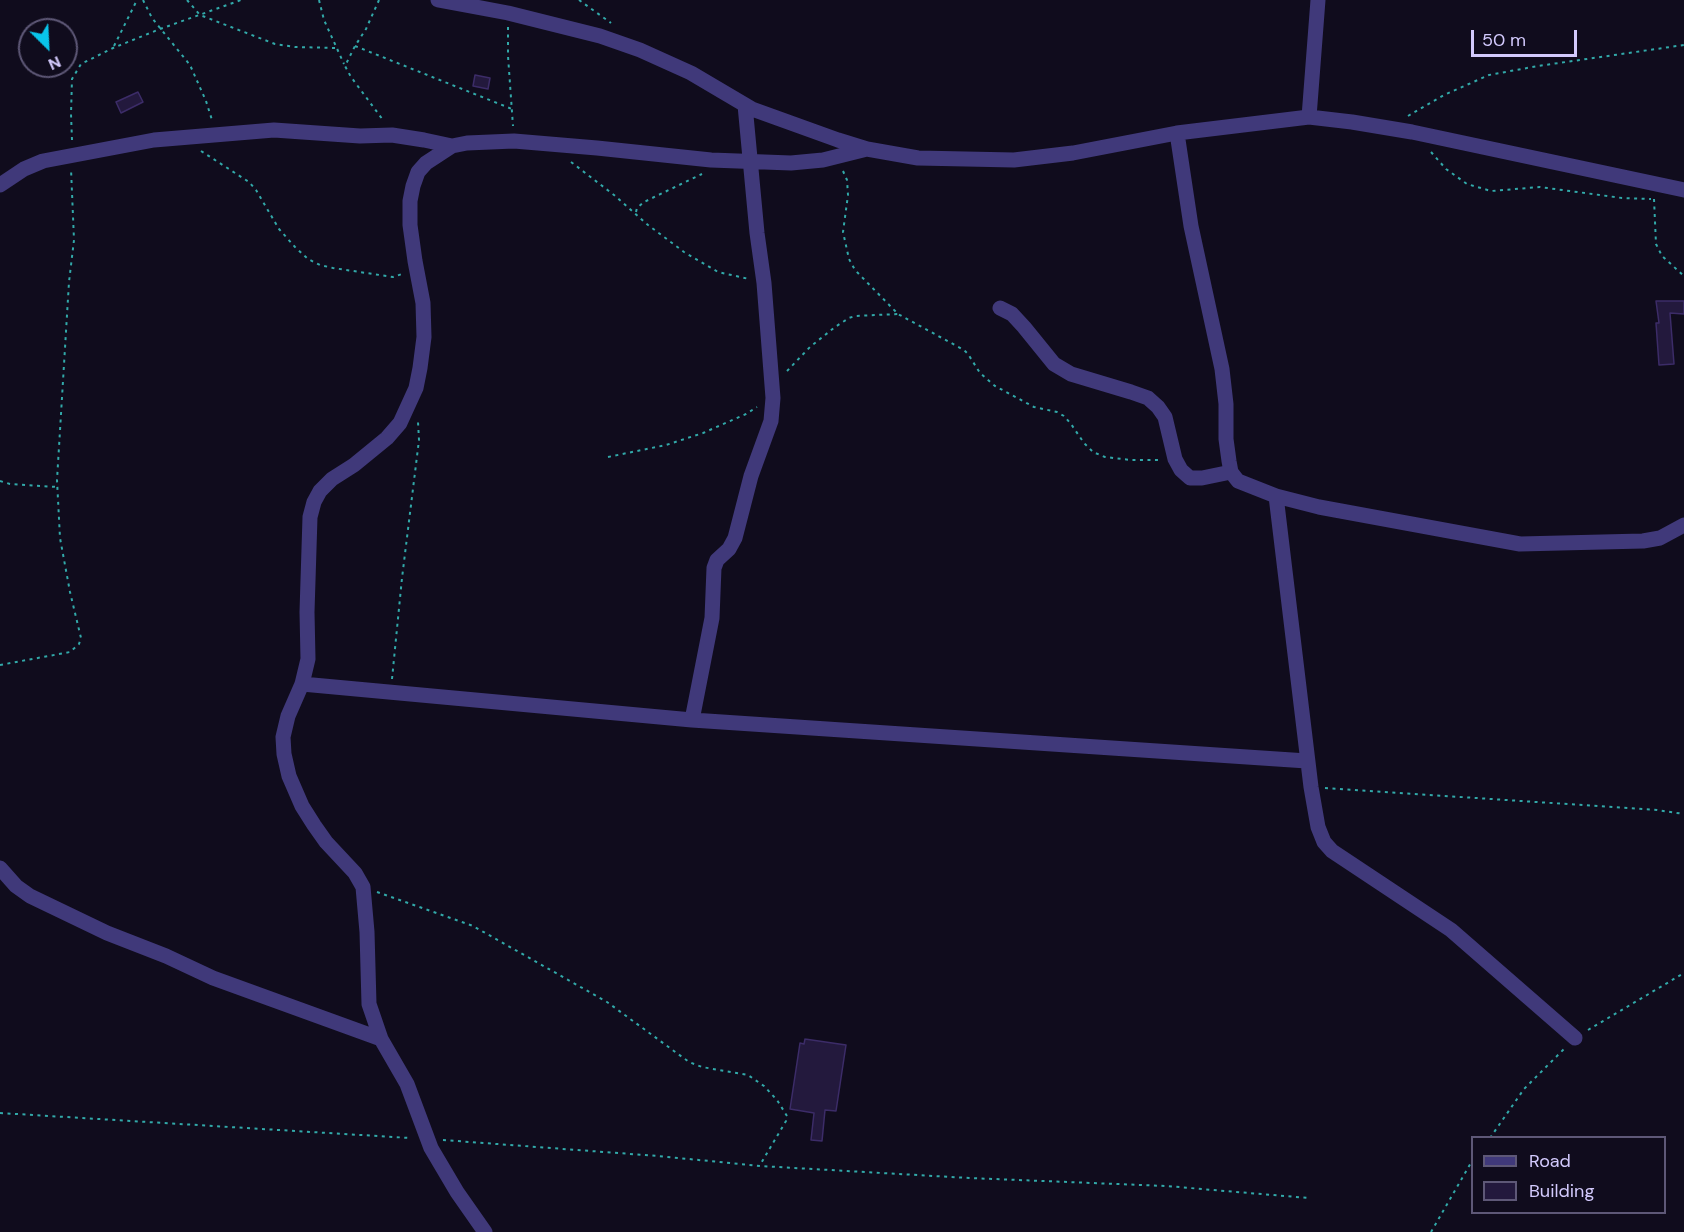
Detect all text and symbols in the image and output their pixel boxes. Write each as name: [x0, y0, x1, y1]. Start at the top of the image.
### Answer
north arrow: [18, 18, 78, 78]
scale bar: [1474, 18, 1580, 56]
text: 50 m: [1482, 28, 1526, 52]
text: N: [45, 51, 64, 75]
legend: [1471, 1136, 1666, 1214]
text: Road: [1529, 1149, 1571, 1173]
text: Building: [1529, 1179, 1594, 1203]

